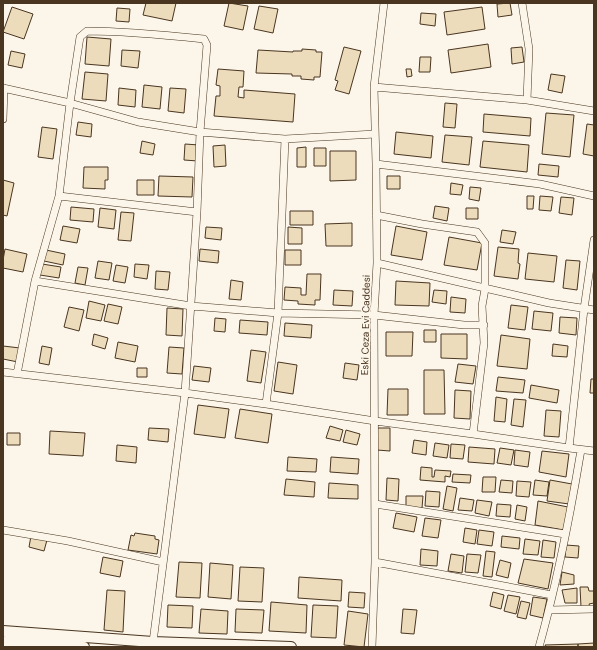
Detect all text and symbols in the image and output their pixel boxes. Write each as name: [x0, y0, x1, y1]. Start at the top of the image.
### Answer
street label: Eski Ceza Evi Caddesi: [358, 275, 373, 375]

